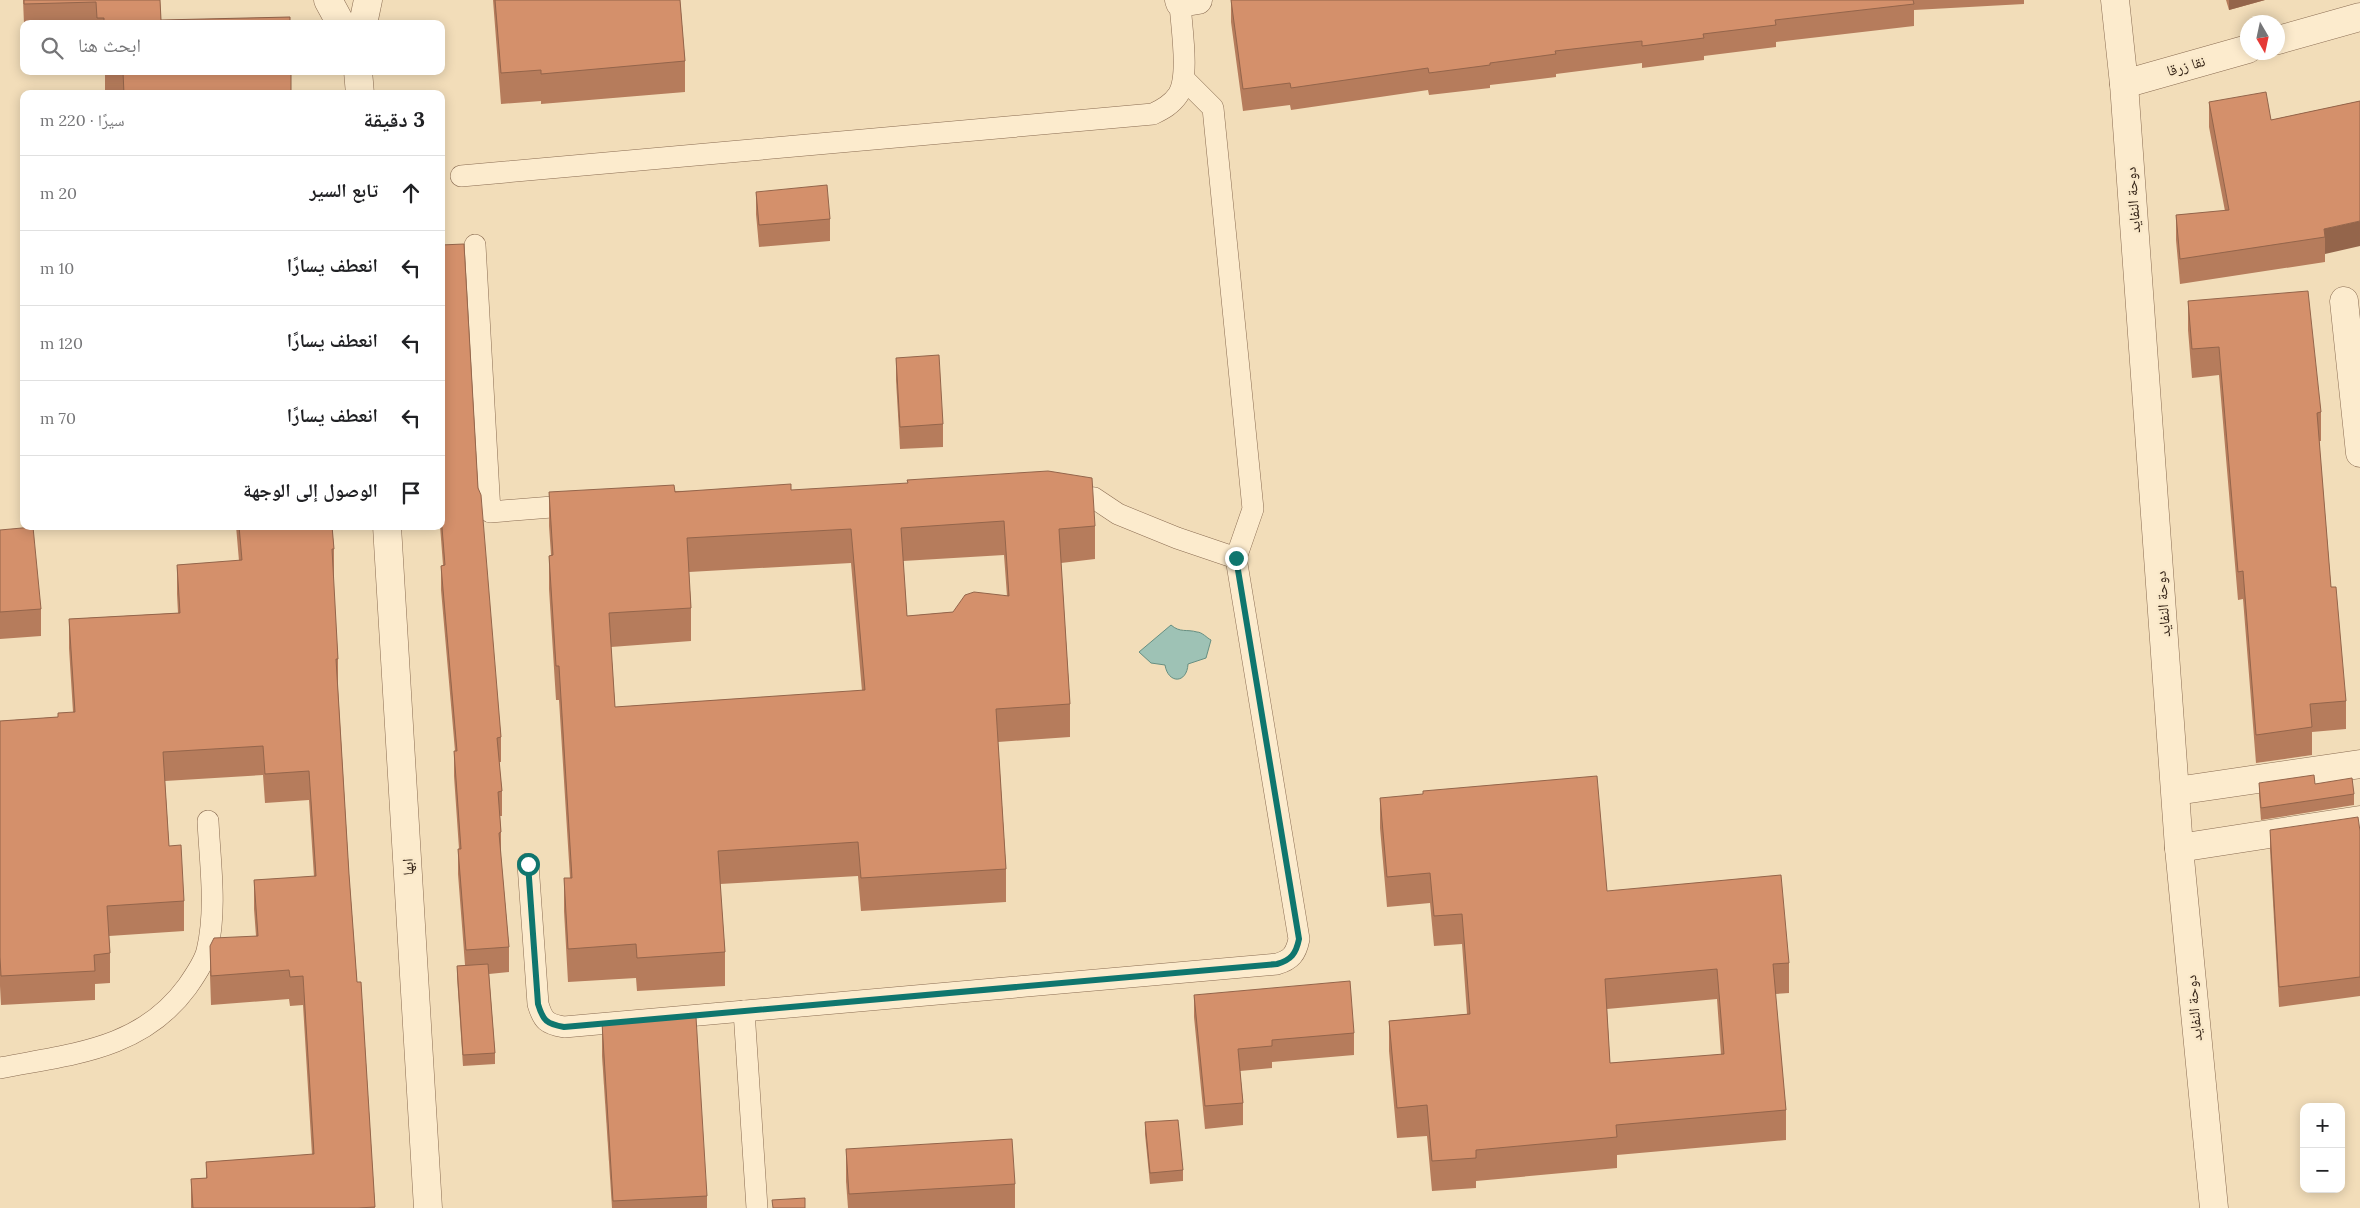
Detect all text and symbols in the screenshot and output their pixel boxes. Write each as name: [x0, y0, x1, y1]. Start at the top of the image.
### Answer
north arrow: [2240, 15, 2285, 60]
search box: [20, 20, 445, 75]
text: ابحث هنا: [78, 33, 141, 57]
icon: search: [38, 34, 66, 62]
street label: نقا زرقا: [2164, 51, 2207, 80]
text: 3 دقيقة: [364, 106, 425, 133]
text: سيرًا · 220 m: [40, 110, 125, 130]
street label: دوحة النفايد: [2121, 166, 2144, 234]
text: تابع السير: [310, 178, 378, 202]
icon: ahead: [397, 179, 425, 207]
text: 20 m: [40, 183, 77, 203]
text: انعطف يسارًا: [287, 253, 378, 277]
icon: left: [397, 254, 425, 282]
text: 10 m: [40, 258, 74, 278]
text: انعطف يسارًا: [287, 328, 378, 352]
icon: left: [397, 329, 425, 357]
text: 120 m: [40, 333, 83, 353]
text: انعطف يسارًا: [287, 403, 378, 427]
icon: left: [397, 404, 425, 432]
text: 70 m: [40, 408, 76, 428]
text: الوصول إلى الوجهة: [243, 478, 378, 502]
icon: arrive: [397, 479, 425, 507]
route end: [1225, 547, 1248, 570]
street label: دوحة النفايد: [2151, 570, 2174, 638]
route start: [517, 853, 540, 876]
street label: ابها: [398, 858, 417, 876]
street label: دوحة النفايد: [2181, 974, 2206, 1042]
map controls: [2300, 1103, 2345, 1193]
button: +: [2300, 1103, 2345, 1148]
button: −: [2300, 1148, 2345, 1193]

